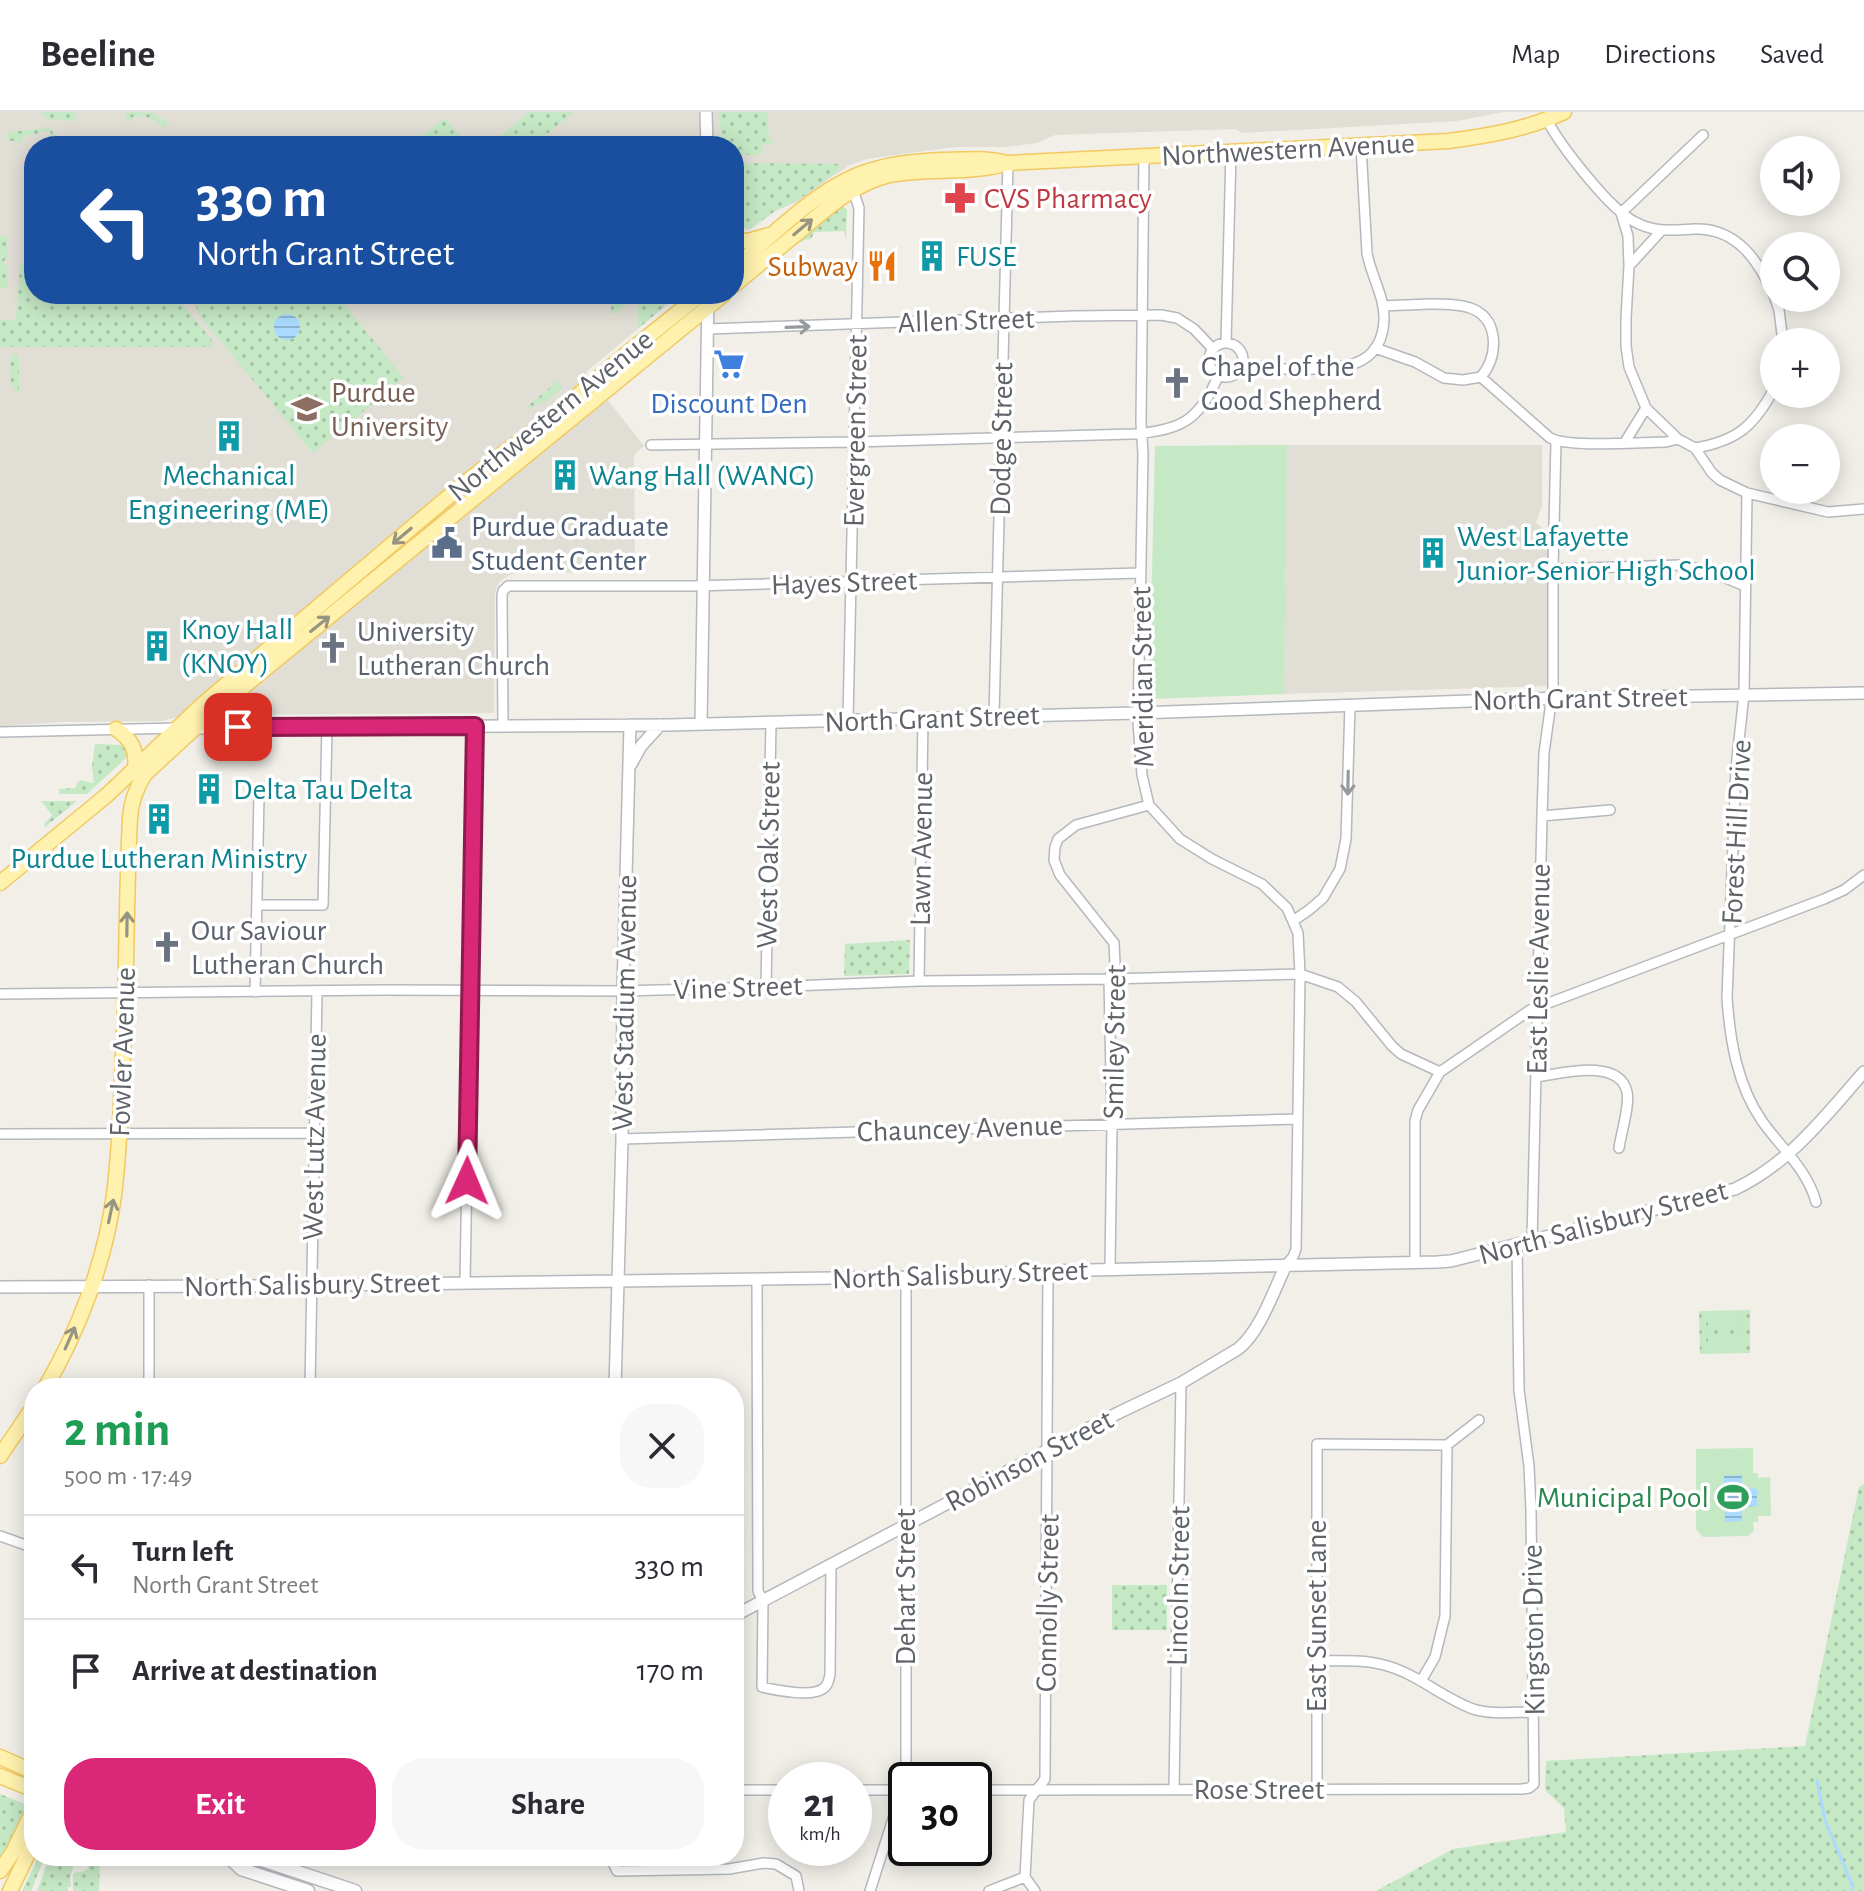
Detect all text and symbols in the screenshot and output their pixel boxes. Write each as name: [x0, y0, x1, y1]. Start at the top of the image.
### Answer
text: Beeline: [40, 36, 155, 74]
text: Map: [1511, 41, 1560, 69]
text: Directions: [1604, 41, 1716, 69]
text: Saved: [1760, 41, 1824, 69]
street label: Northwestern Avenue: [1160, 128, 1416, 172]
map controls: [1760, 136, 1840, 504]
button: sound: [1760, 136, 1840, 216]
icon: left: [64, 168, 168, 272]
text: 330 m: [196, 171, 327, 227]
pharmacy icon: CVS Pharmacy: [943, 181, 977, 215]
place label: CVS Pharmacy: [984, 184, 1152, 214]
one-way arrow: [793, 218, 813, 236]
button: search: [1760, 232, 1840, 312]
text: North Grant Street: [196, 236, 454, 272]
building icon: FUSE: [915, 239, 949, 273]
place label: FUSE: [956, 242, 1016, 272]
restaurant icon: Subway: [865, 249, 899, 283]
place label: Subway: [768, 252, 858, 282]
street label: Allen Street: [897, 304, 1035, 338]
one-way arrow: [784, 319, 811, 334]
street label: Northwestern Avenue: [443, 324, 659, 507]
button: +: [1760, 328, 1840, 408]
street label: Evergreen Street: [839, 334, 873, 527]
supermarket icon: Discount Den: [712, 347, 746, 381]
place label: Chapel of the Good Shepherd: [1201, 352, 1382, 416]
street label: Dodge Street: [986, 362, 1018, 516]
church icon: Chapel of the Good Shepherd: [1160, 366, 1194, 400]
place label: Purdue University: [331, 378, 449, 442]
place label: Discount Den: [650, 389, 808, 419]
school or university icon: Purdue University: [290, 392, 324, 426]
building icon: Mechanical Engineering (ME): [212, 419, 246, 453]
button: −: [1760, 424, 1840, 504]
building icon: Wang Hall (WANG): [548, 458, 582, 492]
place label: Mechanical Engineering (ME): [128, 461, 330, 525]
place label: Wang Hall (WANG): [589, 461, 816, 491]
place label: Purdue Graduate Student Center: [471, 512, 669, 576]
place label: West Lafayette Junior-Senior High School: [1457, 522, 1756, 586]
public building icon: Purdue Graduate Student Center: [430, 526, 464, 560]
one-way arrow: [392, 527, 412, 545]
building icon: West Lafayette Junior-Senior High School: [1416, 536, 1450, 570]
street label: Hayes Street: [770, 565, 918, 601]
street label: Meridian Street: [1126, 586, 1160, 768]
place label: Knoy Hall (KNOY): [181, 615, 293, 679]
one-way arrow: [309, 615, 330, 633]
place label: University Lutheran Church: [357, 617, 550, 681]
building icon: Knoy Hall (KNOY): [140, 629, 174, 663]
church icon: University Lutheran Church: [316, 631, 350, 665]
street label: North Grant Street: [1472, 682, 1688, 716]
pin: [204, 693, 272, 761]
street label: North Grant Street: [824, 700, 1040, 738]
icon: arrive: [216, 705, 260, 749]
street label: Forest Hill Drive: [1717, 739, 1757, 925]
street label: West Oak Street: [752, 761, 786, 949]
one-way arrow: [1340, 769, 1356, 796]
building icon: Delta Tau Delta: [192, 772, 226, 806]
street label: Lawn Avenue: [906, 772, 938, 926]
place label: Delta Tau Delta: [233, 775, 413, 805]
building icon: Purdue Lutheran Ministry: [142, 802, 176, 836]
place label: Purdue Lutheran Ministry: [11, 844, 308, 874]
street label: East Leslie Avenue: [1522, 863, 1556, 1075]
street label: West Stadium Avenue: [608, 874, 642, 1132]
one-way arrow: [119, 911, 135, 938]
place label: Our Saviour Lutheran Church: [191, 916, 384, 980]
church icon: Our Saviour Lutheran Church: [150, 930, 184, 964]
street label: Smiley Street: [1099, 964, 1131, 1120]
street label: Fowler Avenue: [105, 967, 141, 1137]
street label: Vine Street: [673, 971, 803, 1005]
street label: West Lutz Avenue: [298, 1033, 332, 1241]
street label: Chauncey Avenue: [857, 1110, 1064, 1148]
position arrow: [425, 1139, 509, 1223]
street label: North Salisbury Street: [1476, 1175, 1731, 1271]
one-way arrow: [104, 1199, 119, 1224]
street label: North Salisbury Street: [832, 1256, 1089, 1294]
street label: North Salisbury Street: [184, 1268, 441, 1302]
one-way arrow: [63, 1326, 78, 1351]
button: close: [620, 1404, 704, 1488]
street label: Robinson Street: [941, 1404, 1119, 1518]
text: 2 min: [64, 1407, 171, 1455]
text: 500 m · 17:49: [64, 1463, 192, 1489]
sports icon: Municipal Pool: [1716, 1480, 1750, 1514]
place label: Municipal Pool: [1537, 1483, 1709, 1513]
street label: Lincoln Street: [1163, 1505, 1195, 1666]
street label: Dehart Street: [891, 1508, 921, 1666]
street label: Connolly Street: [1031, 1513, 1065, 1692]
street label: East Sunset Lane: [1302, 1520, 1332, 1712]
text: Turn left: [132, 1537, 233, 1567]
street label: Kingston Drive: [1518, 1544, 1550, 1716]
icon: left: [64, 1545, 108, 1589]
text: 330 m: [634, 1552, 704, 1582]
text: North Grant Street: [132, 1572, 318, 1598]
icon: arrive: [64, 1649, 108, 1693]
text: Arrive at destination: [132, 1656, 378, 1686]
text: 170 m: [636, 1656, 704, 1686]
button: Exit: [64, 1758, 376, 1850]
button: Share: [392, 1758, 704, 1850]
speed limit sign: 30: [888, 1762, 992, 1866]
street label: Rose Street: [1194, 1775, 1325, 1805]
text: 21: [803, 1784, 837, 1824]
text: km/h: [799, 1824, 841, 1844]

